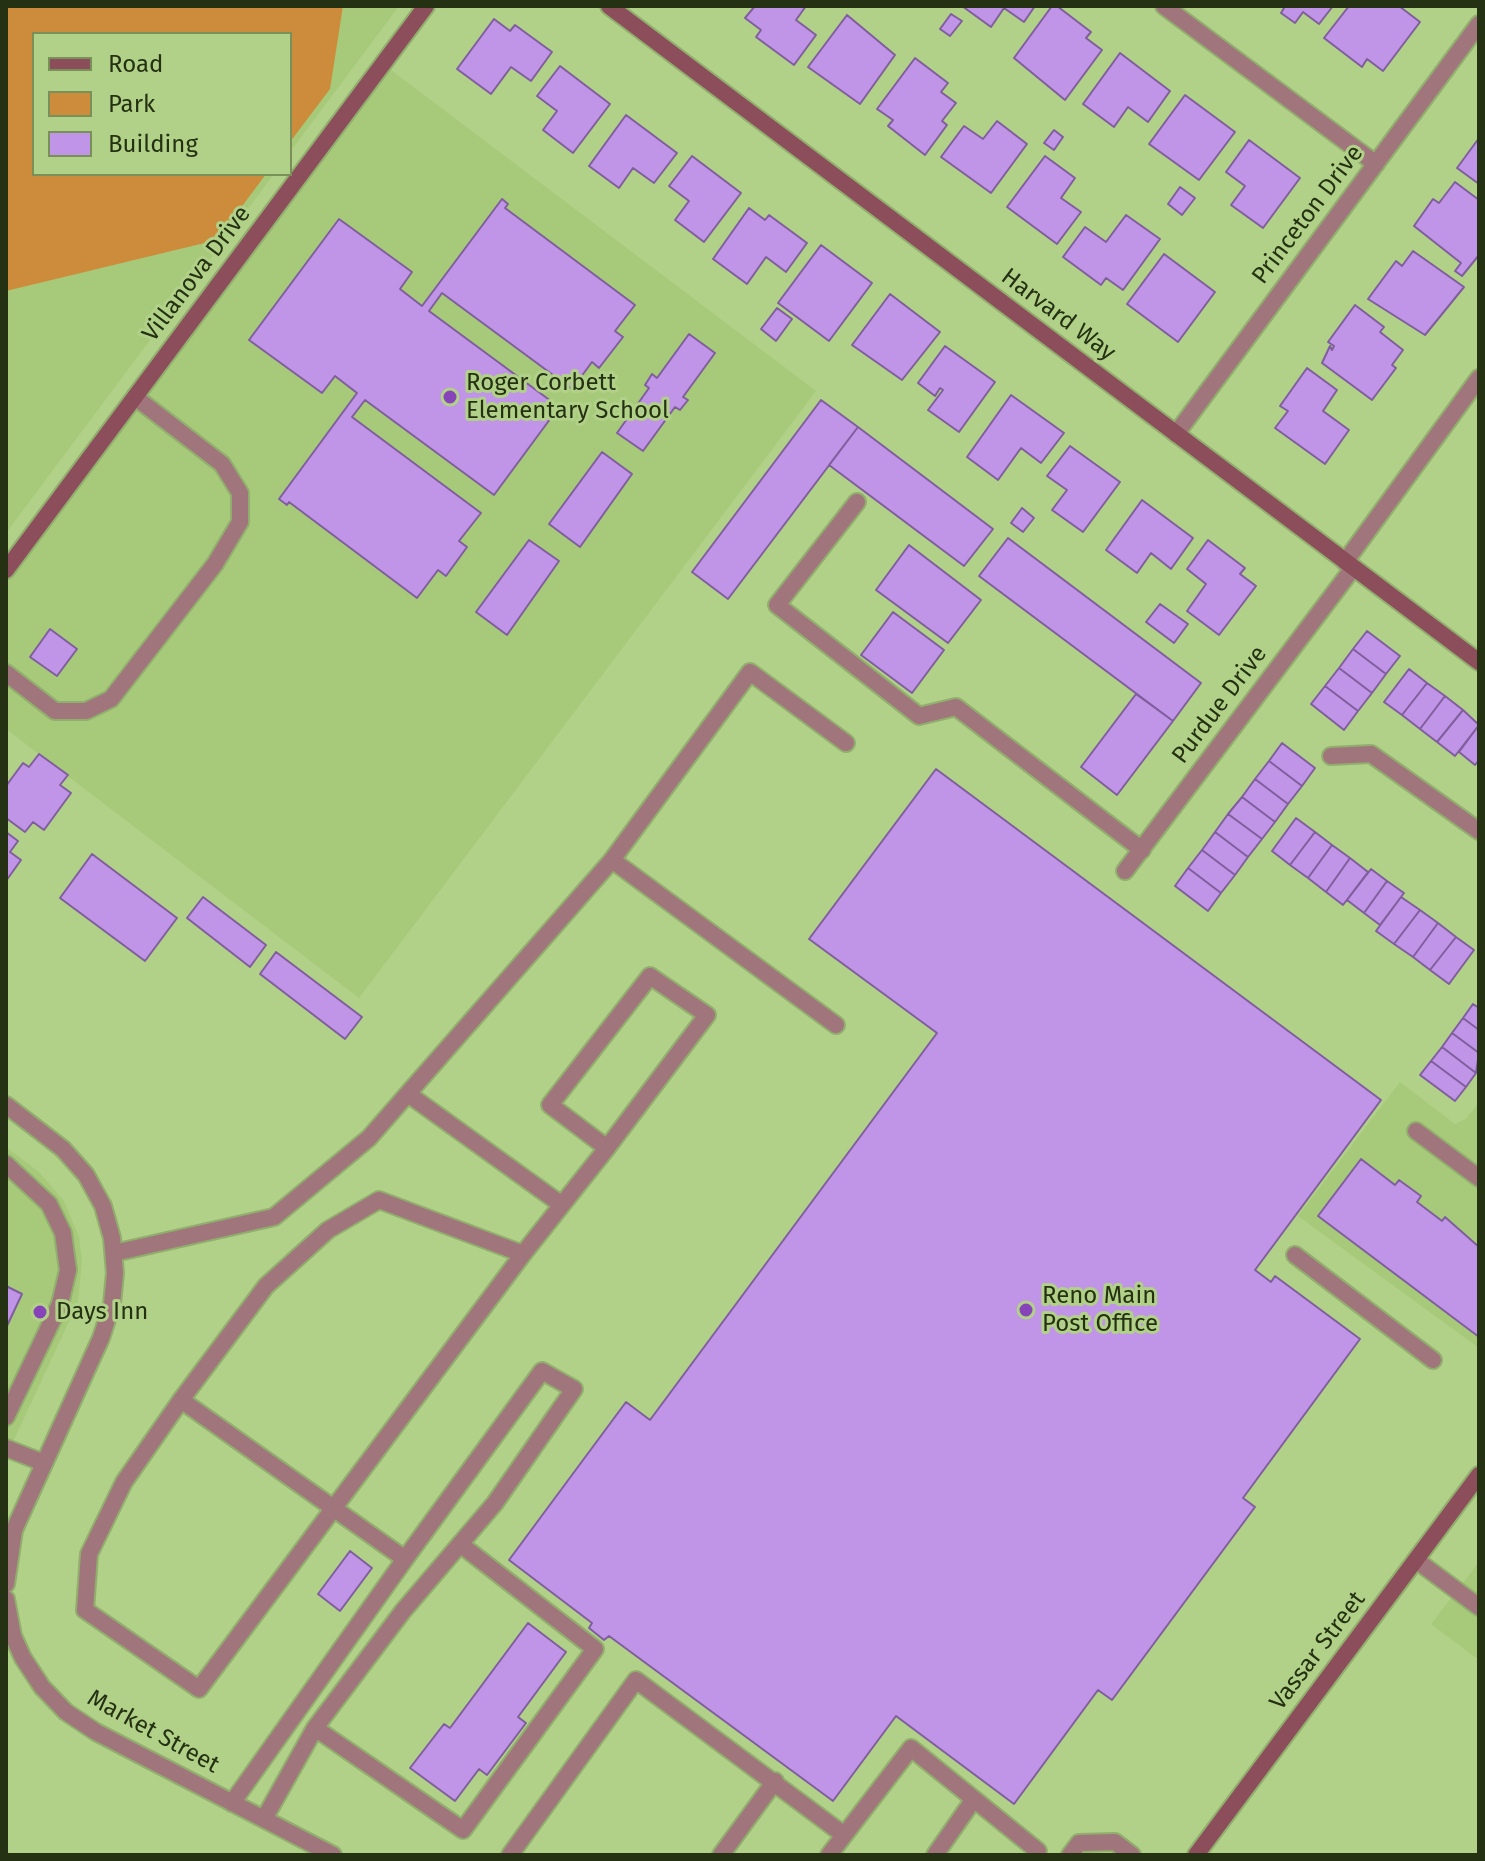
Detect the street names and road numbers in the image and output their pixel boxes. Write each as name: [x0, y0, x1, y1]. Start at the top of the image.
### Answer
street label: Princeton Drive: [1246, 140, 1370, 290]
street label: Villanova Drive: [137, 201, 257, 347]
street label: Harvard Way: [995, 263, 1121, 367]
street label: Purdue Drive: [1166, 640, 1274, 770]
street label: Vassar Street: [1264, 1586, 1372, 1716]
street label: Market Street: [82, 1684, 224, 1780]

